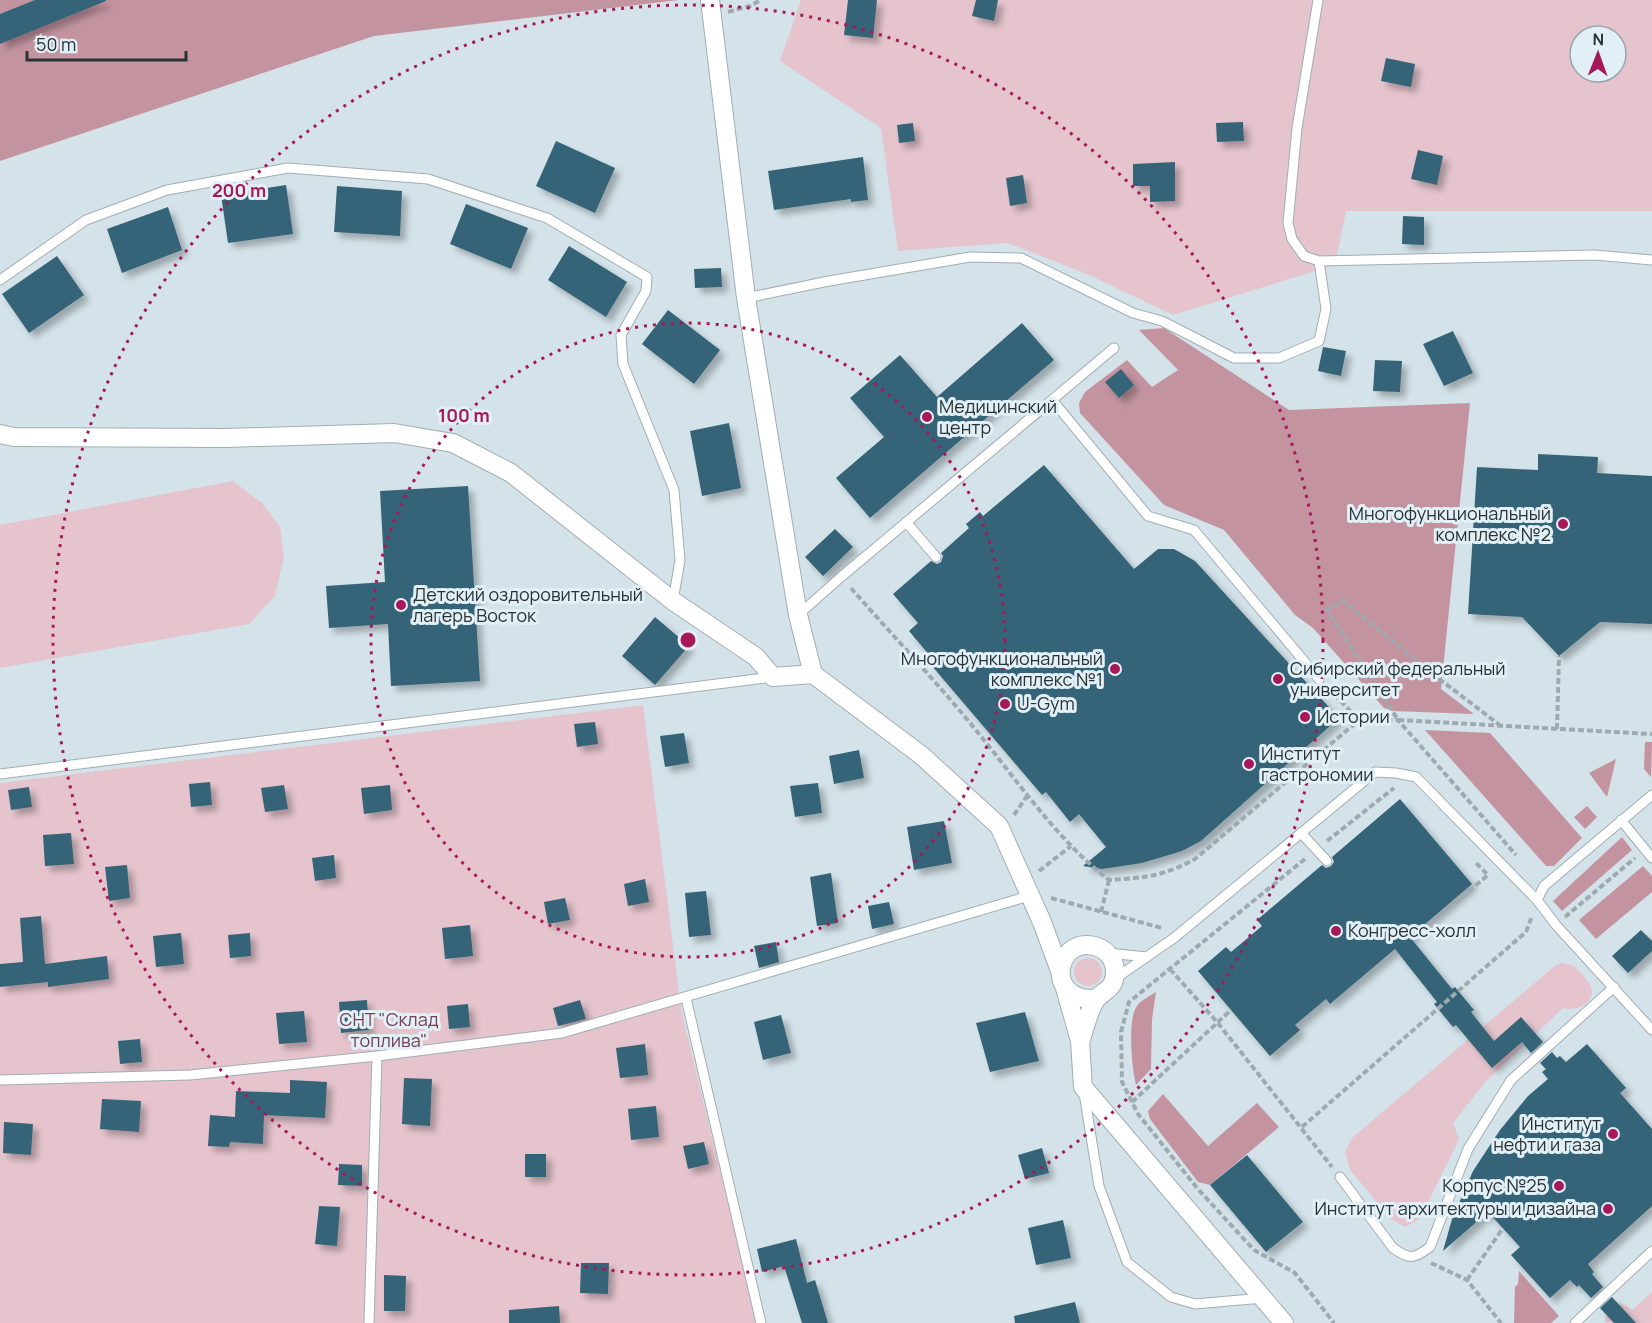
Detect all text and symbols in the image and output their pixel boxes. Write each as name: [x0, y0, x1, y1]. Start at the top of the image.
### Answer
scale bar: [27, 24, 186, 62]
north arrow: [1568, 24, 1628, 84]
text: N: [1592, 28, 1604, 50]
text: 50 m: [36, 32, 76, 56]
text: 200 m: [212, 178, 266, 202]
place label: Медицинский центр: [939, 394, 1057, 439]
text: 100 m: [438, 403, 490, 427]
marker: Медицинский центр: [920, 410, 934, 424]
place label: Многофункциональный комплекс №2: [1349, 501, 1551, 546]
marker: Многофункциональный комплекс №2: [1556, 517, 1570, 531]
place label: Детский оздоровительный лагерь Восток: [413, 582, 643, 627]
marker: Детский оздоровительный лагерь Восток: [394, 598, 408, 612]
centre of rings: [678, 630, 698, 650]
place label: Многофункциональный комплекс №1: [901, 646, 1103, 691]
place label: Сибирский федеральный университет: [1290, 656, 1506, 701]
marker: Многофункциональный комплекс №1: [1108, 662, 1122, 676]
marker: Сибирский федеральный университет: [1271, 672, 1285, 686]
place label: U-Gym: [1017, 691, 1075, 715]
marker: U-Gym: [998, 697, 1012, 711]
place label: Истории: [1317, 704, 1390, 728]
marker: Истории: [1298, 710, 1312, 724]
place label: Институт гастрономии: [1261, 741, 1373, 786]
marker: Институт гастрономии: [1242, 757, 1256, 771]
place label: Конгресс-холл: [1348, 918, 1476, 942]
marker: Конгресс-холл: [1329, 924, 1343, 938]
park label: СНТ "Склад топлива": [340, 1007, 439, 1052]
place label: Институт нефти и газа: [1493, 1111, 1601, 1156]
marker: Институт нефти и газа: [1606, 1127, 1620, 1141]
place label: Корпус №25: [1442, 1173, 1547, 1197]
marker: Корпус №25: [1552, 1179, 1566, 1193]
place label: Институт архитектуры и дизайна: [1314, 1196, 1596, 1220]
marker: Институт архитектуры и дизайна: [1601, 1202, 1615, 1216]

